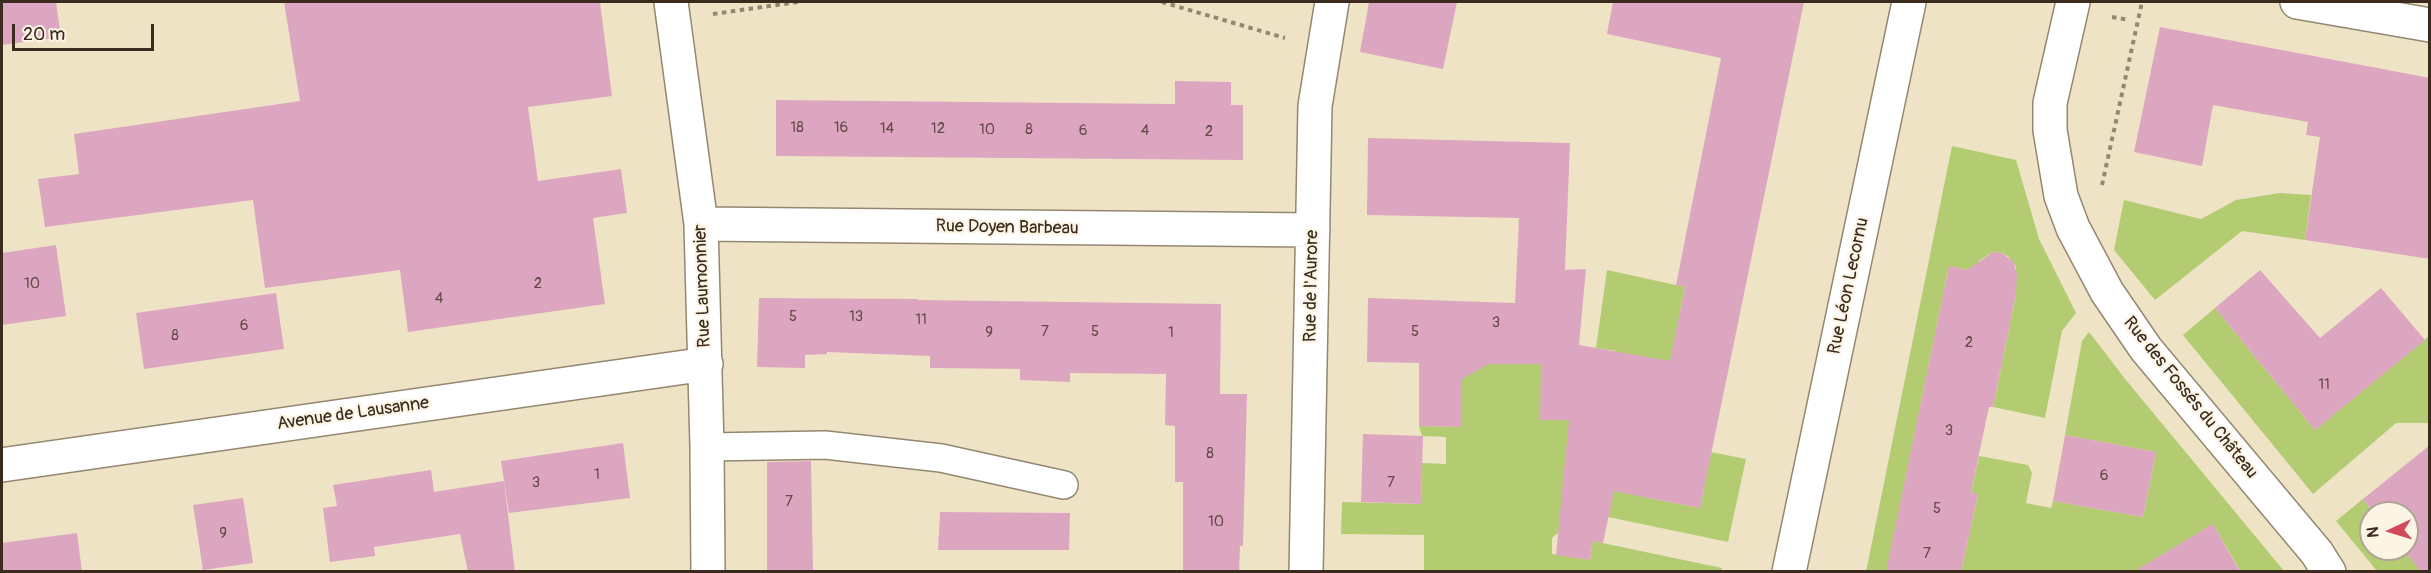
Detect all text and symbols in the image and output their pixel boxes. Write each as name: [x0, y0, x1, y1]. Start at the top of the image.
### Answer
scale bar: [15, 12, 158, 50]
text: 20 m: [23, 23, 65, 46]
house number: 18: [790, 119, 804, 137]
house number: 16: [834, 119, 848, 137]
house number: 14: [880, 120, 894, 138]
house number: 12: [931, 120, 945, 138]
house number: 10: [979, 121, 995, 139]
house number: 8: [1025, 121, 1033, 139]
house number: 6: [1079, 122, 1087, 140]
house number: 4: [1141, 122, 1149, 140]
house number: 2: [1205, 123, 1213, 141]
street label: Rue Doyen Barbeau: [935, 216, 1079, 240]
street label: Rue Léon Lecornu: [1824, 216, 1874, 356]
street label: Rue Laumonnier: [690, 224, 716, 348]
street label: Rue de l'Aurore: [1300, 230, 1324, 342]
house number: 10: [24, 275, 40, 293]
house number: 2: [534, 275, 542, 293]
house number: 4: [435, 290, 443, 308]
house number: 5: [789, 308, 797, 326]
house number: 13: [849, 308, 863, 326]
house number: 11: [915, 311, 927, 329]
street label: Rue des Fossés du Château: [2118, 313, 2262, 483]
house number: 3: [1492, 314, 1500, 332]
house number: 6: [240, 317, 248, 335]
house number: 7: [1041, 323, 1049, 341]
house number: 5: [1091, 323, 1099, 341]
house number: 5: [1411, 323, 1419, 341]
house number: 9: [985, 324, 993, 342]
house number: 1: [1168, 324, 1174, 342]
house number: 8: [171, 327, 179, 345]
house number: 2: [1965, 334, 1973, 352]
house number: 11: [2318, 376, 2330, 394]
street label: Avenue de Lausanne: [276, 393, 430, 435]
house number: 3: [1945, 422, 1953, 440]
house number: 8: [1206, 445, 1214, 463]
house number: 1: [594, 466, 600, 484]
house number: 6: [2100, 467, 2108, 485]
house number: 3: [532, 474, 540, 492]
house number: 7: [1387, 474, 1395, 492]
house number: 7: [785, 493, 793, 511]
house number: 5: [1933, 500, 1941, 518]
north arrow: [2359, 501, 2419, 561]
house number: 10: [1208, 513, 1224, 531]
house number: 9: [219, 525, 227, 543]
text: N: [2363, 526, 2383, 538]
house number: 7: [1923, 545, 1931, 563]

